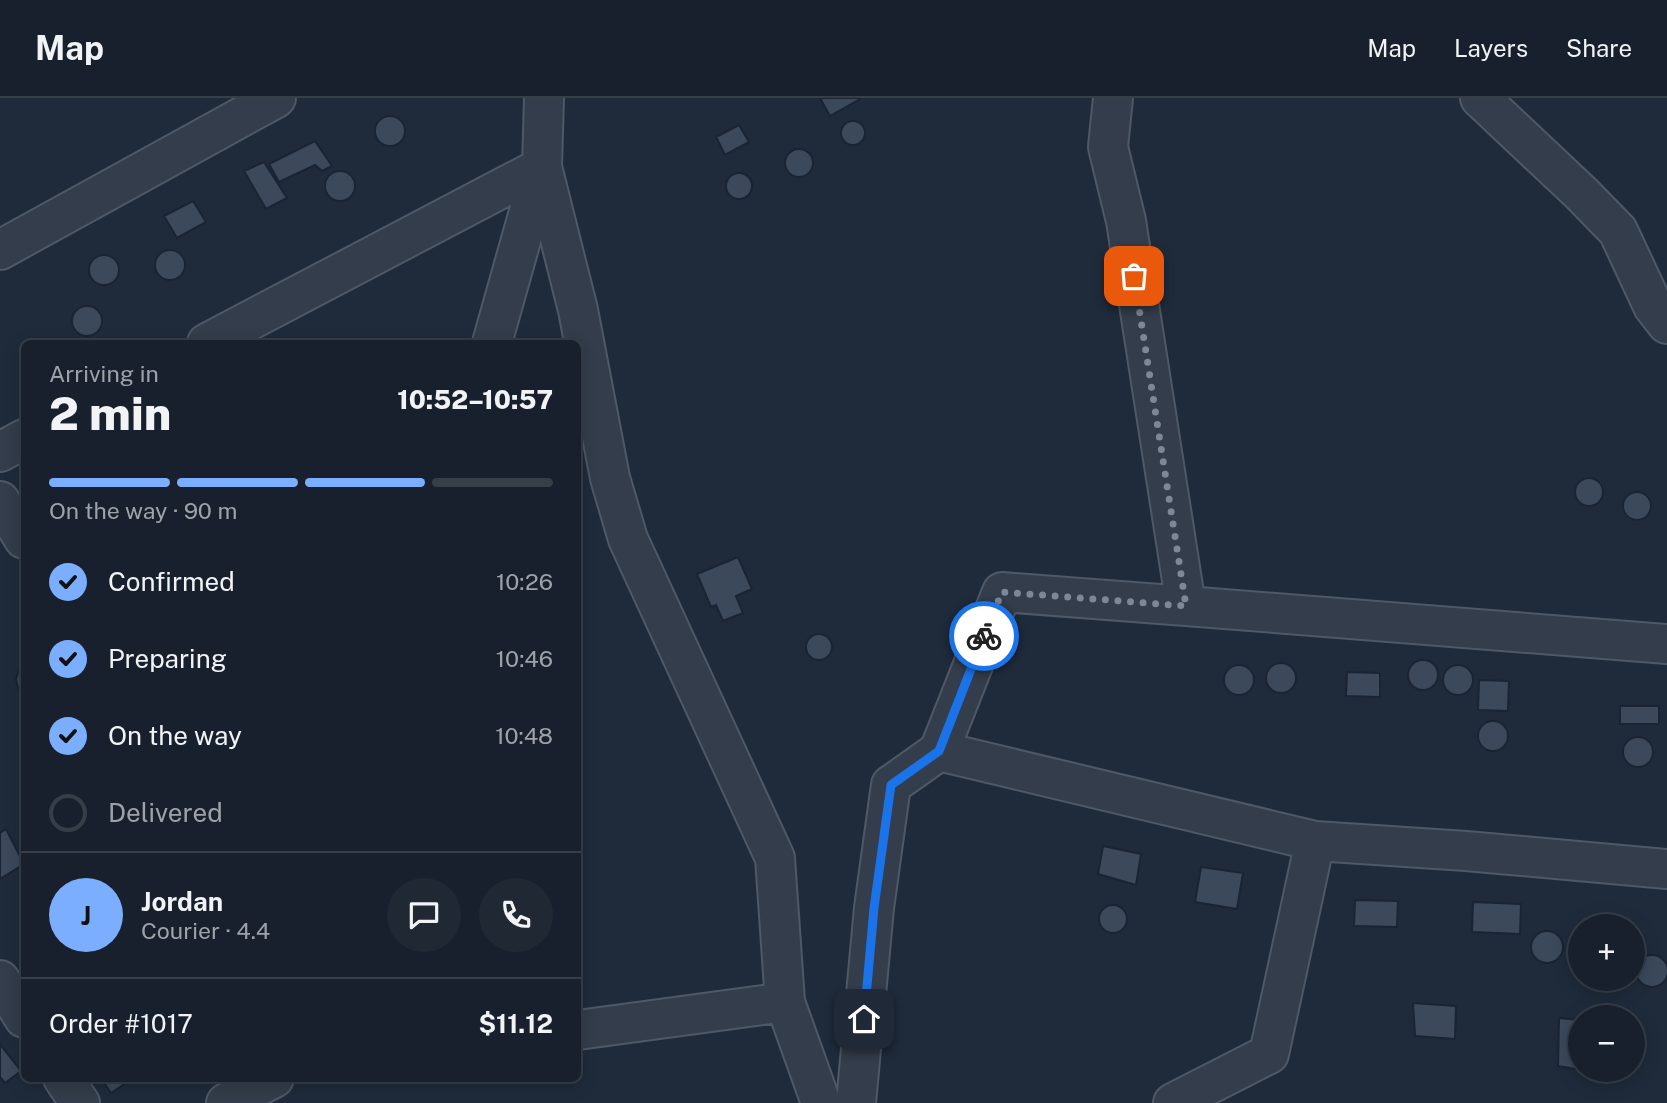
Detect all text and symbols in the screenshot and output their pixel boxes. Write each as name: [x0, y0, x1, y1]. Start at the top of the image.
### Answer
text: Map: [35, 29, 104, 67]
text: Map: [1367, 34, 1416, 62]
text: Layers: [1454, 34, 1528, 62]
text: Share: [1566, 34, 1632, 62]
pin: [1104, 246, 1164, 306]
icon: bag: [1115, 257, 1153, 295]
text: Arriving in: [49, 360, 159, 387]
text: 10:52–10:57: [397, 384, 553, 415]
text: 2 min: [49, 386, 171, 440]
text: On the way · 90 m: [49, 497, 237, 524]
icon: check: [49, 563, 87, 601]
text: Confirmed: [108, 566, 235, 597]
text: 10:26: [496, 568, 553, 595]
courier: [949, 601, 1019, 671]
icon: bike: [965, 617, 1003, 655]
icon: check: [49, 640, 87, 678]
text: Preparing: [108, 643, 227, 674]
text: 10:46: [496, 645, 553, 672]
icon: check: [49, 717, 87, 755]
text: On the way: [108, 720, 242, 751]
text: 10:48: [495, 722, 553, 749]
text: Delivered: [108, 797, 223, 828]
button: chat: [387, 878, 461, 952]
button: phone: [479, 878, 553, 952]
text: Jordan: [141, 886, 223, 917]
text: J: [81, 900, 91, 931]
map controls: [1568, 914, 1645, 1082]
button: +: [1568, 914, 1645, 991]
text: Courier · 4.4: [141, 917, 270, 944]
pin: [834, 989, 894, 1049]
icon: home: [845, 1000, 883, 1038]
button: −: [1568, 1005, 1645, 1082]
text: Order #1017: [49, 1008, 193, 1039]
text: $11.12: [478, 1008, 553, 1039]

